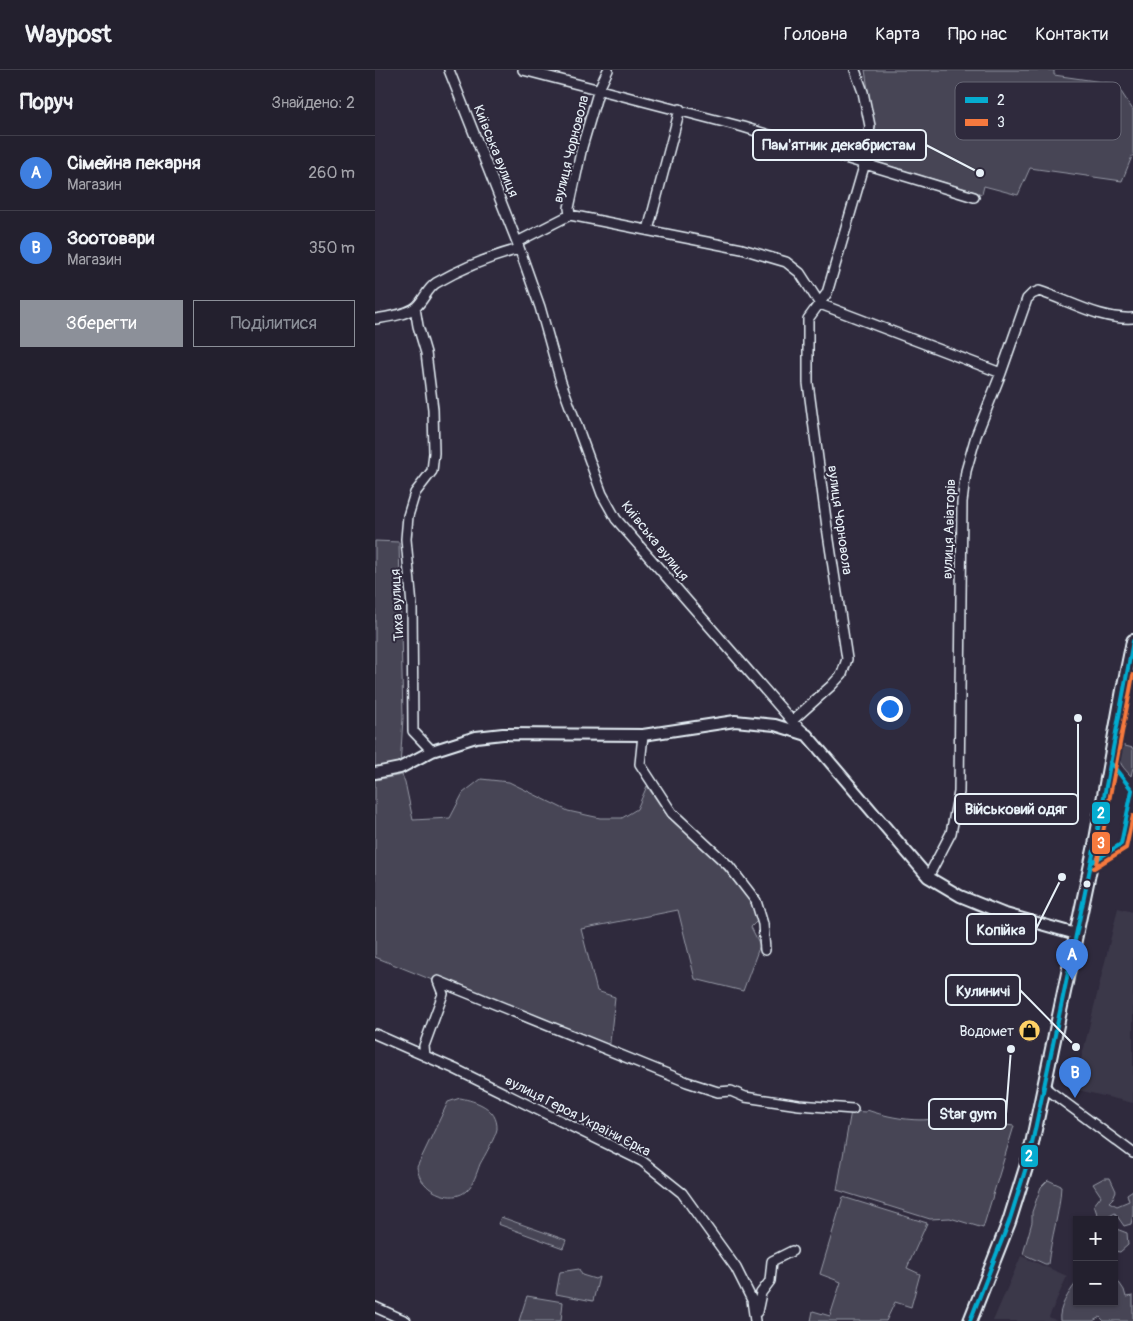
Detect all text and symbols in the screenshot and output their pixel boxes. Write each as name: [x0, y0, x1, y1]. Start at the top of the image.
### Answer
text: Waypost: [25, 20, 112, 49]
text: Головна: [784, 23, 847, 46]
text: Карта: [875, 23, 920, 46]
text: Про нас: [948, 23, 1007, 46]
text: Контакти: [1035, 23, 1108, 46]
legend: [955, 82, 1121, 140]
text: Поруч: [20, 89, 73, 116]
text: 2: [997, 92, 1005, 109]
text: Знайдено: 2: [272, 93, 355, 113]
street label: вулиця Чорновола: [549, 93, 593, 205]
street label: Київська вулиця: [470, 102, 522, 200]
text: 3: [997, 114, 1005, 131]
callout: Пам'ятник декабристам: [753, 130, 926, 160]
text: Пам'ятник декабристам: [762, 136, 916, 155]
text: Сімейна пекарня: [67, 151, 201, 175]
text: A: [31, 163, 41, 183]
text: 260 m: [308, 163, 355, 183]
text: Магазин: [67, 175, 122, 195]
text: Зоотовари: [67, 226, 154, 250]
text: B: [31, 238, 41, 258]
text: 350 m: [309, 238, 355, 258]
text: Магазин: [67, 250, 122, 270]
button: Зберегти: [20, 300, 183, 347]
button: Поділитися: [193, 300, 355, 347]
street label: вулиця Чорновола: [824, 464, 856, 576]
street label: вулиця Авіаторів: [939, 478, 959, 579]
street label: Київська вулиця: [618, 498, 692, 584]
street label: Тиха вулиця: [387, 568, 407, 642]
your location: [877, 696, 903, 722]
callout: Військовий одяг: [955, 794, 1078, 824]
text: Військовий одяг: [965, 800, 1068, 819]
line badge: 2: [1091, 801, 1111, 825]
text: 2: [1097, 805, 1105, 822]
line badge: 3: [1091, 831, 1111, 855]
text: 3: [1097, 835, 1105, 852]
unlabelled marker: [1082, 879, 1092, 889]
callout: Копійка: [967, 914, 1036, 944]
text: Копійка: [977, 921, 1025, 940]
pin: A: [1056, 939, 1088, 980]
callout: Кулиничі: [946, 975, 1020, 1005]
text: Кулиничі: [956, 982, 1010, 1001]
shop icon: Водомет: [1018, 1019, 1042, 1043]
place label: Водомет: [959, 1023, 1014, 1040]
pin: B: [1059, 1057, 1091, 1098]
street label: вулиця Героя України Єрка: [503, 1072, 653, 1160]
callout: Star gym: [929, 1099, 1006, 1129]
text: Star gym: [939, 1105, 997, 1124]
line badge: 2: [1020, 1144, 1039, 1168]
text: 2: [1025, 1148, 1033, 1165]
map controls: [1073, 1216, 1118, 1306]
button: +: [1073, 1216, 1118, 1261]
button: −: [1073, 1261, 1118, 1306]

